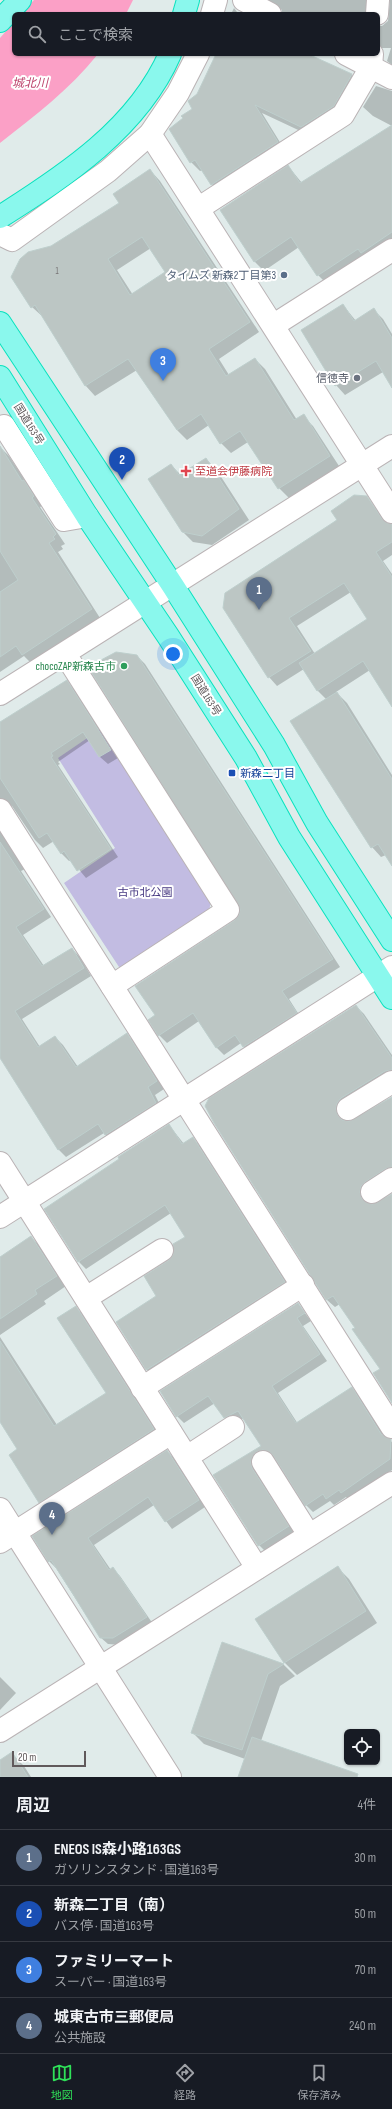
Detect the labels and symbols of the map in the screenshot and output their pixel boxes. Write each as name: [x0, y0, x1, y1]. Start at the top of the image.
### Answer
water label: 城北川: [12, 76, 50, 91]
house number: 1: [55, 266, 59, 277]
place label: タイムズ 新森2丁目第3: [166, 269, 276, 282]
marker: タイムズ 新森2丁目第3: [279, 270, 289, 280]
pin: 3: [150, 348, 176, 381]
place label: 信徳寺: [316, 372, 349, 385]
marker: 信徳寺: [352, 373, 362, 383]
street label: 国道163号: [11, 401, 47, 447]
pin: 2: [109, 447, 135, 480]
marker: 至道会伊藤病院: [180, 465, 192, 477]
place label: 至道会伊藤病院: [195, 465, 272, 478]
pin: 1: [246, 577, 272, 610]
your location: [163, 644, 183, 664]
place label: chocoZAP新森古市: [35, 660, 116, 673]
marker: chocoZAP新森古市: [119, 661, 129, 671]
street label: 国道163号: [188, 672, 224, 718]
place label: 新森二丁目: [240, 767, 295, 780]
marker: 新森二丁目: [227, 768, 237, 778]
park label: 古市北公園: [118, 886, 173, 899]
pin: 4: [39, 1502, 65, 1535]
scale bar: [12, 1749, 86, 1768]

